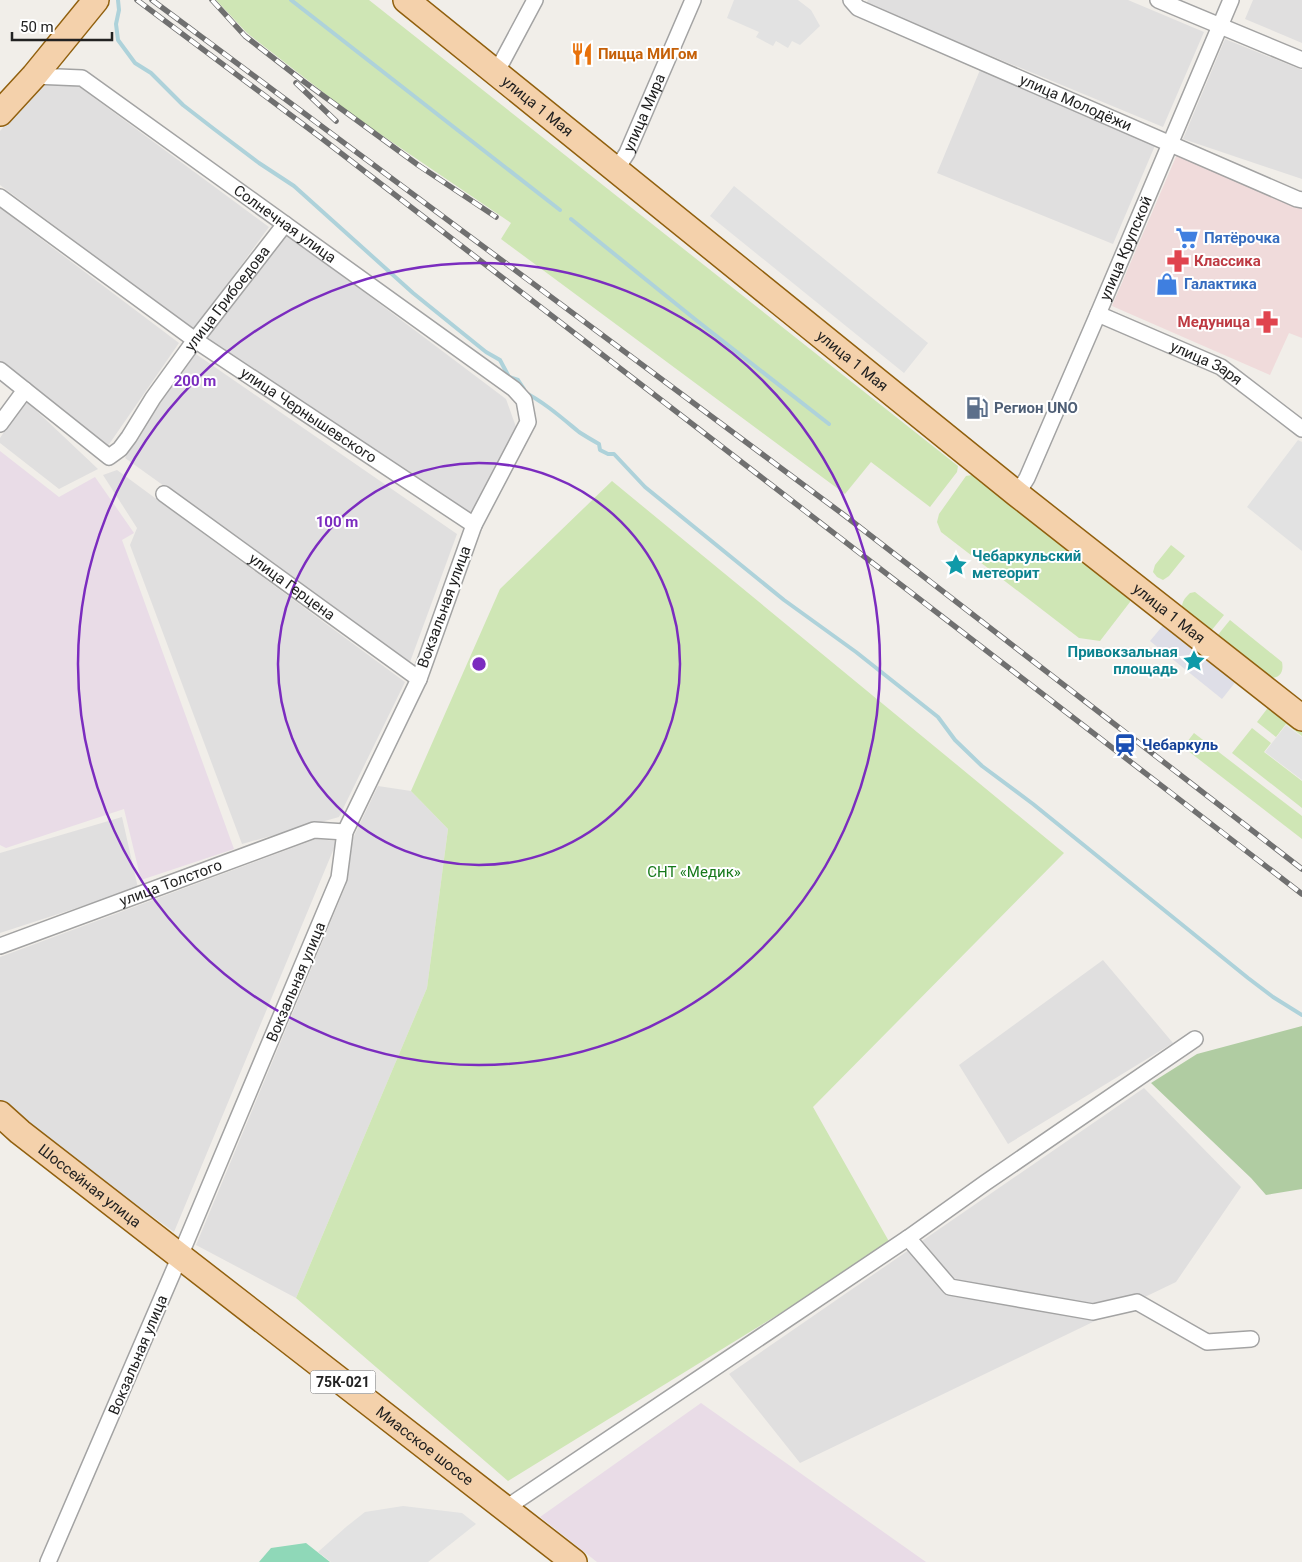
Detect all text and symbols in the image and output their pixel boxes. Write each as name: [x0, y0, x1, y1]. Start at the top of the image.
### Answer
scale bar: [12, 10, 112, 42]
text: 50 m: [20, 18, 54, 36]
restaurant icon: Пицца МИГом: [569, 41, 595, 67]
place label: Пицца МИГом: [598, 45, 698, 63]
street label: улица Молодёжи: [1017, 70, 1134, 135]
street label: улица Мира: [620, 71, 669, 155]
street label: улица 1 Мая: [498, 72, 577, 140]
street label: Солнечная улица: [230, 181, 339, 267]
street label: улица Крупской: [1096, 193, 1156, 303]
supermarket icon: Пятёрочка: [1174, 225, 1200, 251]
place label: Пятёрочка: [1204, 229, 1280, 247]
street label: улица Грибоедова: [181, 242, 274, 355]
pharmacy icon: Классика: [1165, 248, 1191, 274]
place label: Классика: [1194, 252, 1261, 270]
shop icon: Галактика: [1154, 271, 1180, 297]
place label: Галактика: [1184, 275, 1257, 293]
pharmacy icon: Медуница: [1254, 309, 1280, 335]
place label: Медуница: [1178, 313, 1250, 331]
street label: улица 1 Мая: [813, 327, 892, 395]
street label: улица Заря: [1168, 337, 1246, 389]
street label: улица Чернышевского: [237, 364, 380, 467]
text: 200 m: [174, 372, 216, 390]
fuel station icon: Регион UNO: [964, 395, 990, 421]
place label: Регион UNO: [994, 399, 1078, 417]
text: 100 m: [316, 513, 358, 531]
street label: Вокзальная улица: [414, 544, 474, 670]
place label: Чебаркульский метеорит: [972, 547, 1081, 582]
street label: улица Герцена: [245, 550, 338, 624]
place icon: Чебаркульский метеорит: [943, 552, 969, 578]
street label: улица 1 Мая: [1129, 580, 1209, 647]
place label: Привокзальная площадь: [1068, 643, 1178, 678]
place icon: Привокзальная площадь: [1181, 648, 1207, 674]
centre of rings: [470, 655, 488, 673]
station icon: Чебаркуль: [1112, 732, 1138, 758]
place label: Чебаркуль: [1142, 736, 1218, 754]
street label: улица Толстого: [117, 856, 225, 910]
park label: СНТ «Медик»: [647, 863, 741, 881]
street label: Вокзальная улица: [263, 919, 329, 1045]
street label: Шоссейная улица: [35, 1141, 145, 1231]
street label: Вокзальная улица: [105, 1292, 171, 1418]
road number: 75К-021: [310, 1370, 376, 1394]
street label: Миасское шоссе: [372, 1403, 477, 1489]

